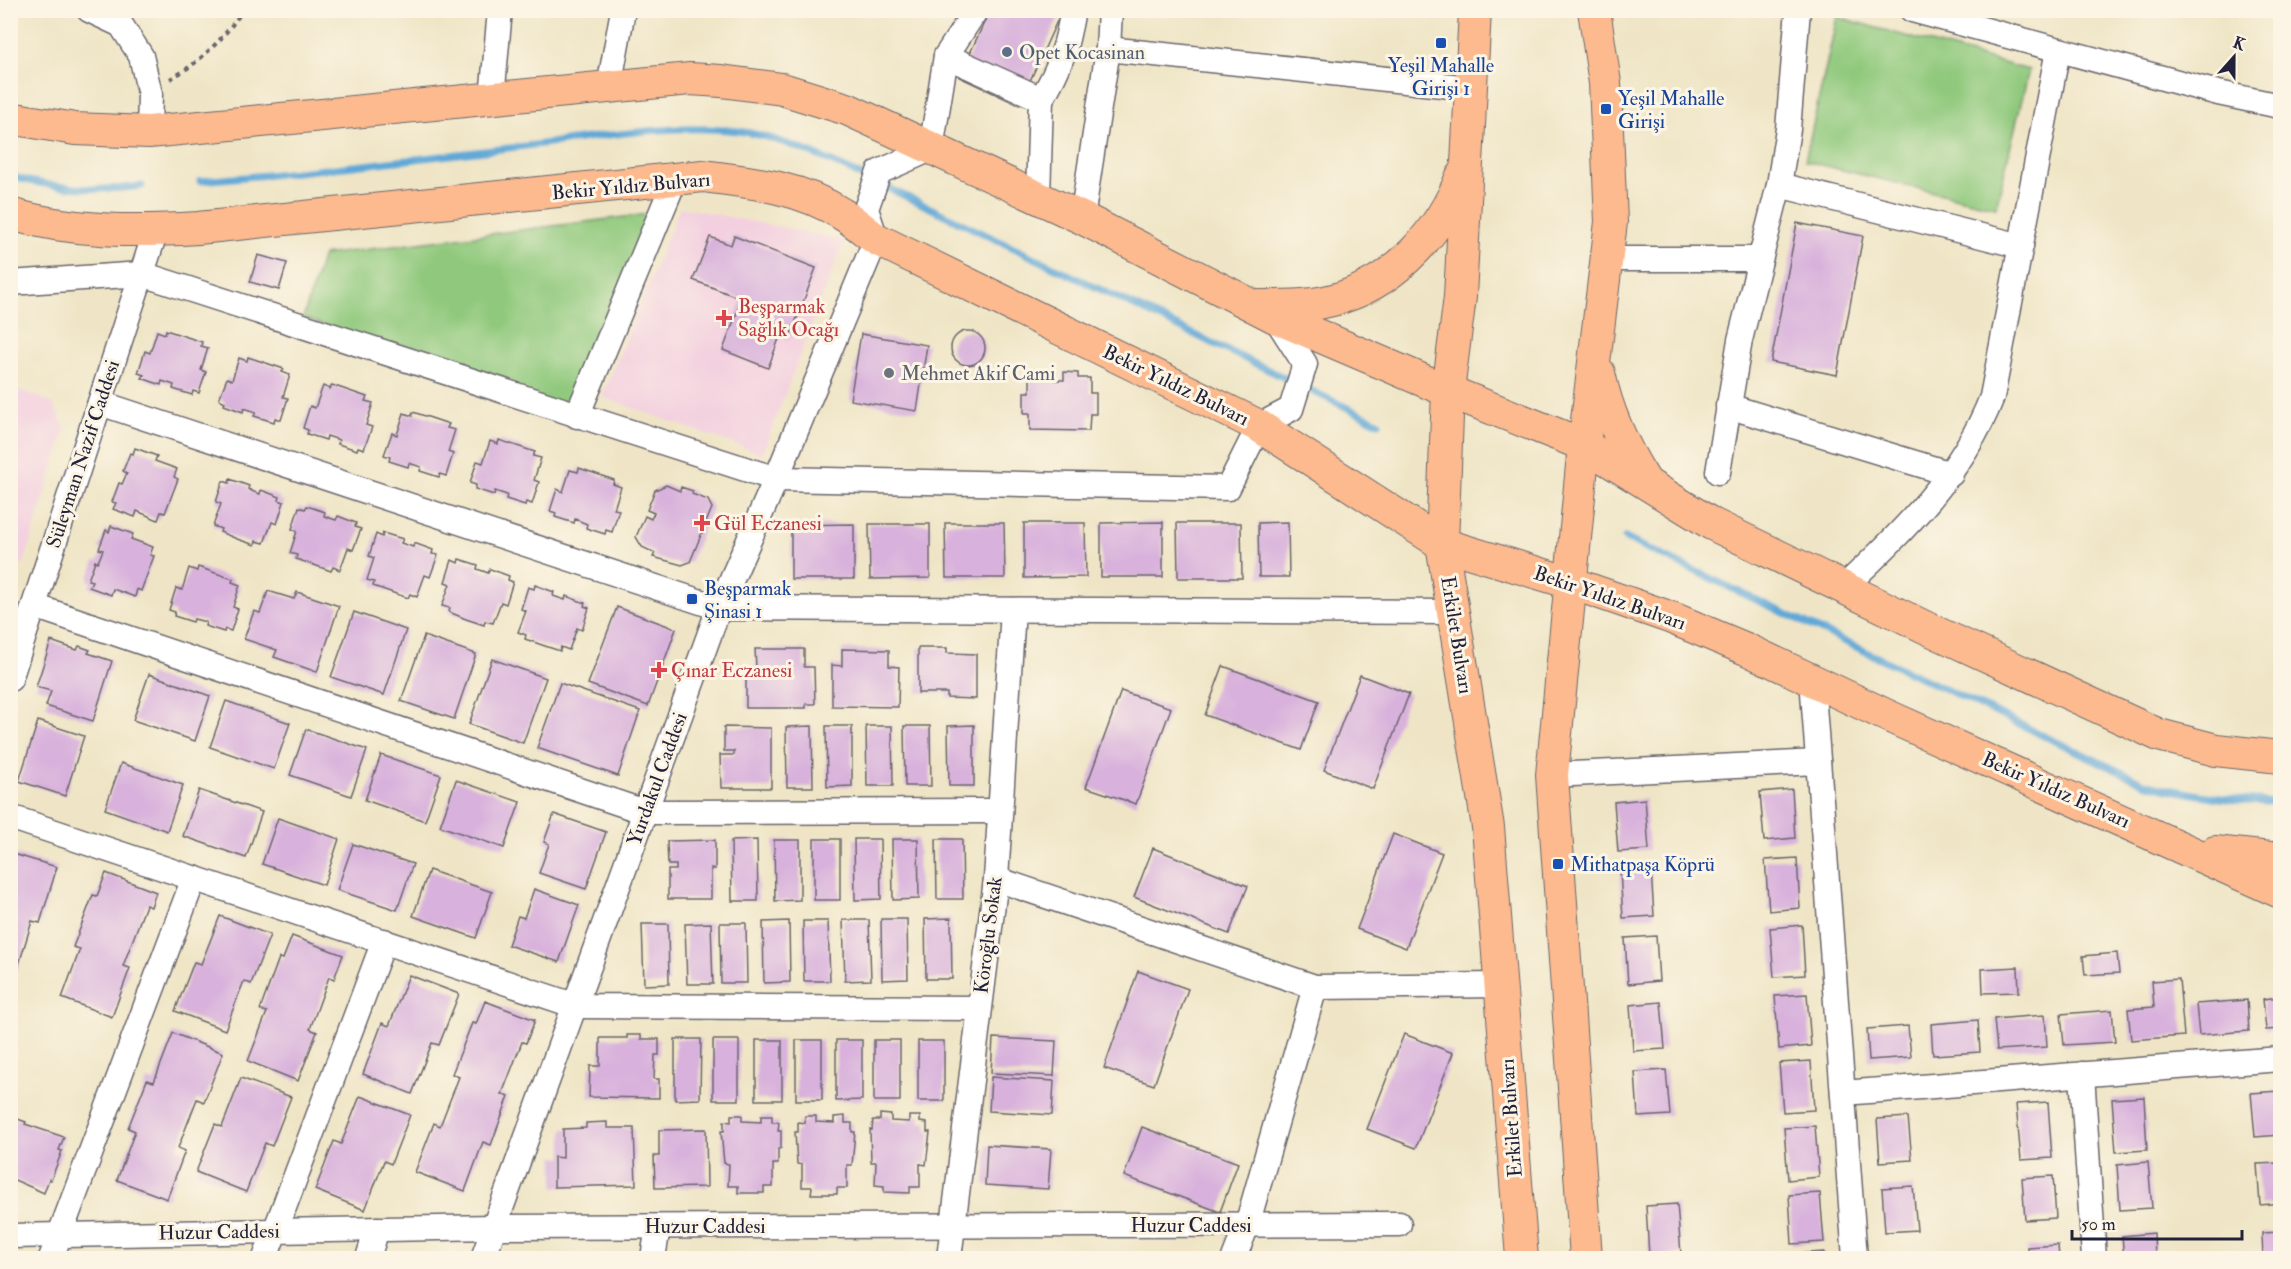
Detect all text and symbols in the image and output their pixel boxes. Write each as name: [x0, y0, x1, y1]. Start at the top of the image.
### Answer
north arrow: [2204, 27, 2264, 87]
text: K: [2230, 33, 2249, 56]
marker: Yeşil Mahalle Girişi 1: [1434, 36, 1448, 50]
place label: Opet Kocasinan: [1019, 40, 1145, 66]
marker: Opet Kocasinan: [1000, 45, 1014, 59]
place label: Yeşil Mahalle Girişi 1: [1388, 53, 1494, 101]
place label: Yeşil Mahalle Girişi: [1618, 86, 1724, 134]
marker: Yeşil Mahalle Girişi: [1599, 102, 1613, 116]
street label: Bekir Yıldız Bulvarı: [551, 167, 711, 205]
place label: Beşparmak Sağlık Ocağı: [738, 294, 839, 342]
marker: Beşparmak Sağlık Ocağı: [715, 309, 733, 327]
street label: Bekir Yıldız Bulvarı: [1099, 339, 1253, 431]
street label: Süleyman Nazif Caddesi: [41, 357, 125, 551]
place label: Mehmet Akif Cami: [901, 361, 1055, 386]
marker: Mehmet Akif Cami: [882, 366, 896, 380]
place label: Gül Eczanesi: [714, 511, 822, 536]
marker: Gül Eczanesi: [695, 516, 709, 530]
street label: Bekir Yıldız Bulvarı: [1531, 560, 1689, 636]
street label: Erkilet Bulvarı: [1435, 574, 1479, 696]
place label: Beşparmak Şinasi 1: [704, 576, 792, 624]
marker: Beşparmak Şinasi 1: [685, 592, 699, 606]
place label: Çınar Eczanesi: [671, 658, 792, 683]
marker: Çınar Eczanesi: [652, 663, 666, 677]
street label: Yurdakul Caddesi: [621, 709, 693, 849]
street label: Bekir Yıldız Bulvarı: [1978, 746, 2134, 834]
place label: Mithatpaşa Köprü: [1570, 852, 1715, 878]
marker: Mithatpaşa Köprü: [1551, 857, 1565, 871]
street label: Köroğlu Sokak: [968, 875, 1008, 995]
street label: Erkilet Bulvarı: [1494, 1058, 1528, 1178]
scale bar: [2072, 1203, 2242, 1241]
street label: Huzur Caddesi: [1130, 1213, 1252, 1238]
text: 50 m: [2081, 1213, 2116, 1236]
street label: Huzur Caddesi: [644, 1214, 766, 1239]
street label: Huzur Caddesi: [158, 1218, 280, 1246]

